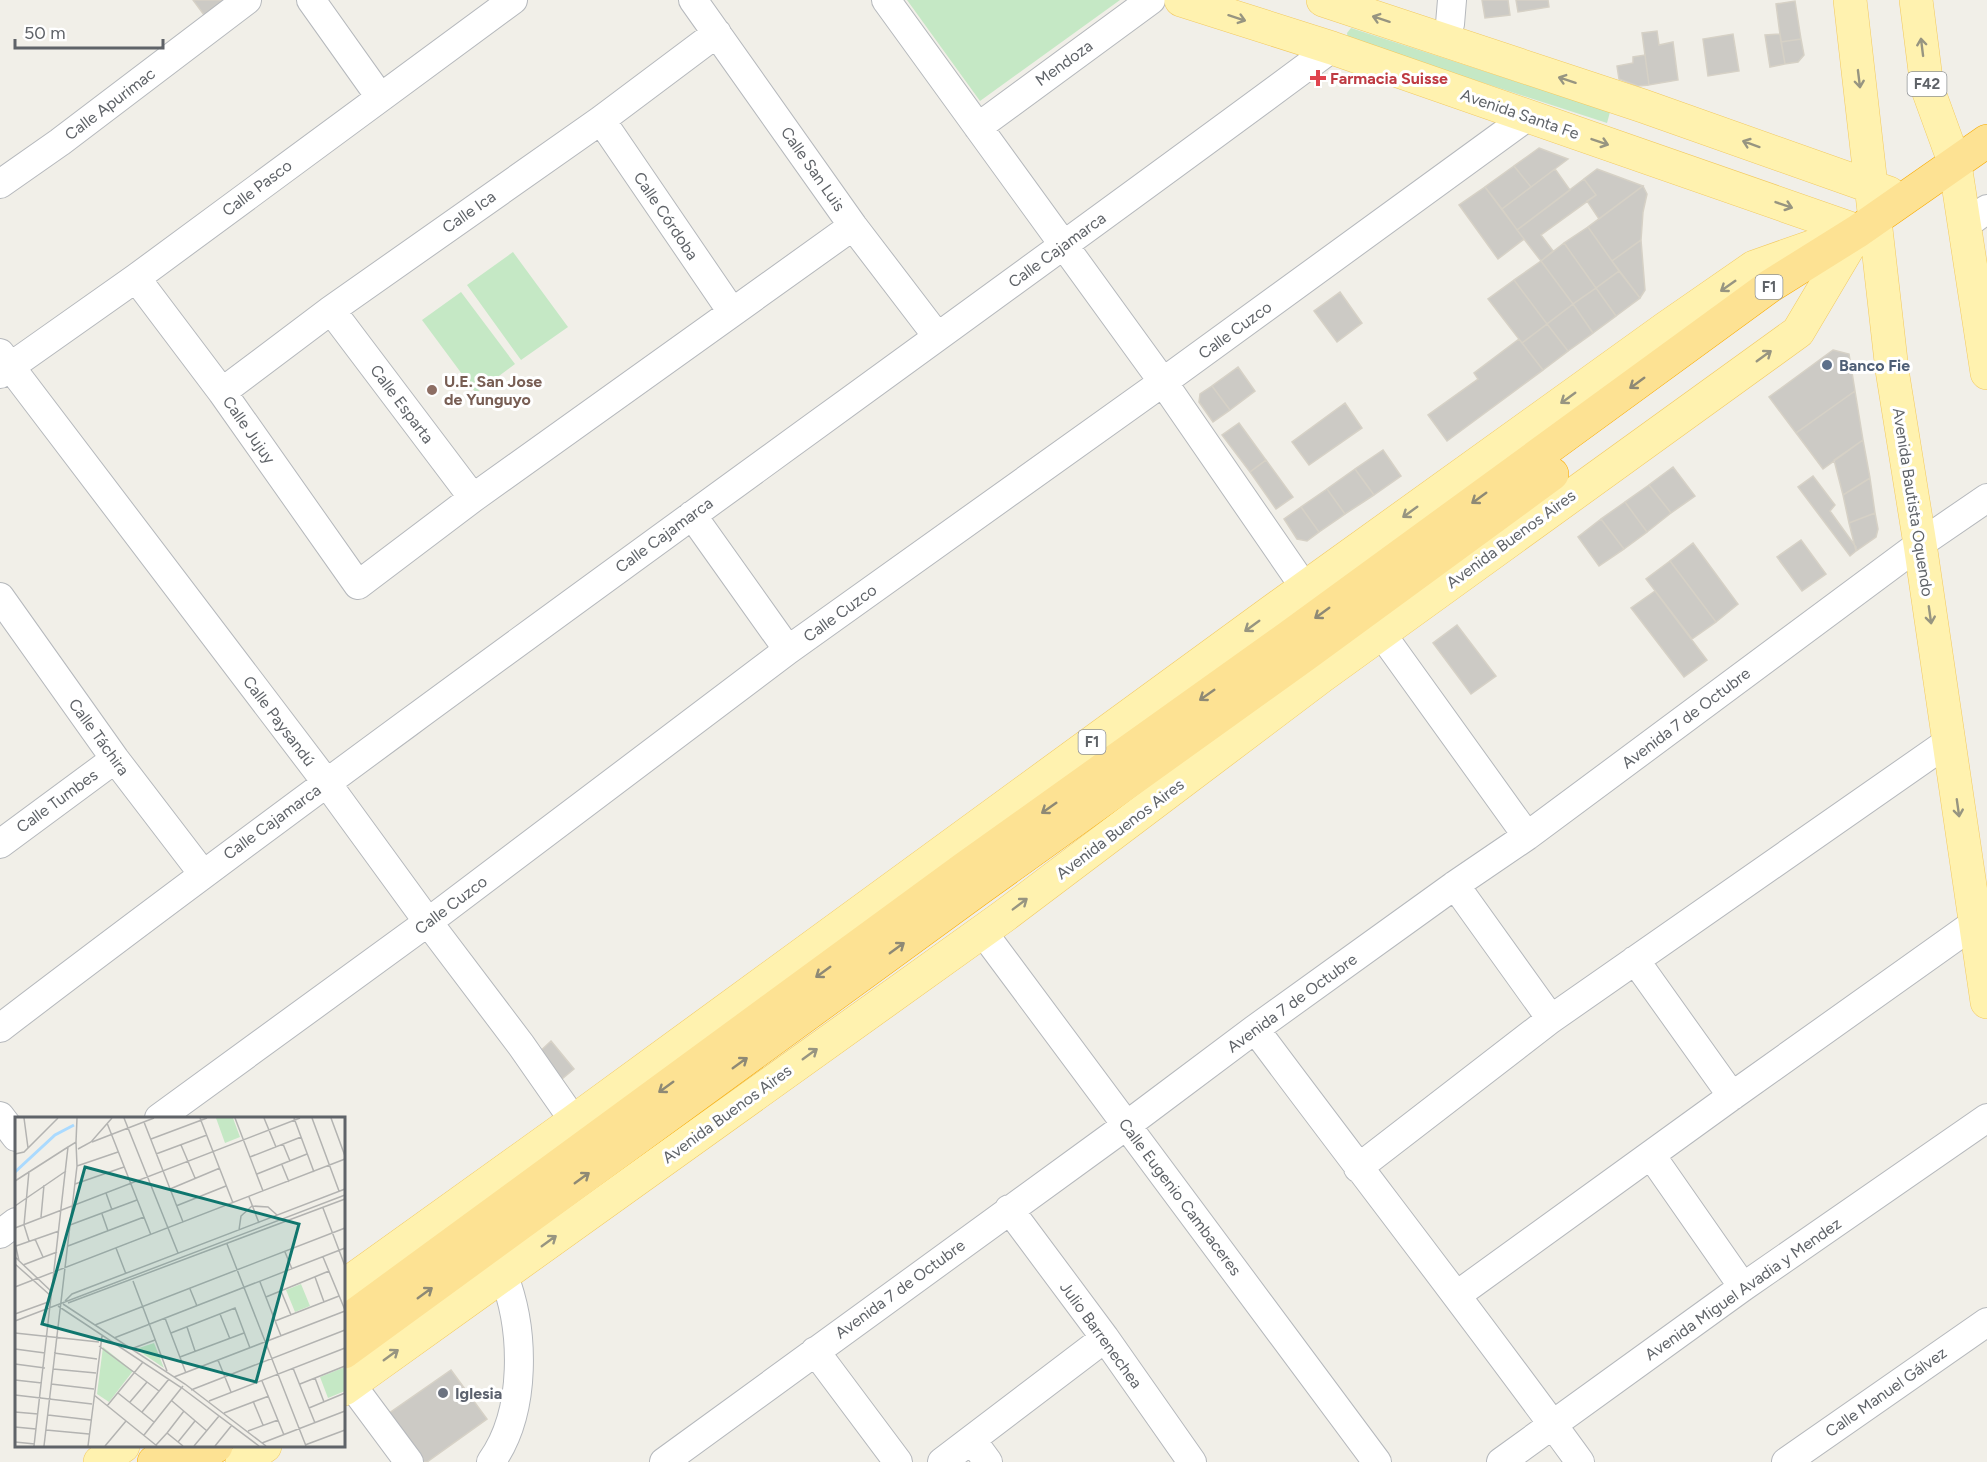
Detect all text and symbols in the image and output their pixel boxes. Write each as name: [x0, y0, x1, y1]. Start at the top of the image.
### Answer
scale bar: [15, 12, 164, 50]
one-way arrow: [1227, 13, 1246, 24]
one-way arrow: [1372, 13, 1391, 24]
text: 50 m: [24, 22, 66, 44]
street label: Mendoza: [1032, 36, 1096, 90]
one-way arrow: [1916, 38, 1927, 58]
street label: Calle Apurimac: [61, 64, 159, 144]
place label: Farmacia Suisse: [1330, 69, 1448, 88]
one-way arrow: [1854, 69, 1865, 88]
marker: Farmacia Suisse: [1311, 71, 1325, 85]
road number: F42: [1908, 72, 1946, 96]
one-way arrow: [1558, 74, 1577, 85]
street label: Avenida Santa Fe: [1458, 85, 1582, 143]
street label: Calle San Luis: [777, 123, 849, 215]
one-way arrow: [1590, 138, 1609, 149]
one-way arrow: [1742, 138, 1761, 149]
street label: Calle Pasco: [219, 156, 295, 220]
street label: Calle Córdoba: [630, 168, 702, 264]
street label: Calle Ica: [439, 187, 499, 237]
one-way arrow: [1775, 201, 1793, 212]
street label: Calle Cajamarca: [1005, 208, 1109, 292]
road number: F1: [1756, 275, 1782, 299]
one-way arrow: [1719, 279, 1736, 292]
street label: Calle Cuzco: [1195, 297, 1275, 363]
one-way arrow: [1755, 350, 1771, 362]
place label: Banco Fie: [1839, 356, 1910, 375]
marker: Banco Fie: [1820, 358, 1834, 372]
street label: Calle Esparta: [366, 361, 438, 447]
place label: U.E. San Jose de Yunguyo: [444, 372, 542, 409]
one-way arrow: [1629, 377, 1645, 389]
marker: U.E. San Jose de Yunguyo: [425, 383, 439, 397]
one-way arrow: [1561, 392, 1577, 404]
street label: Calle Jujuy: [219, 393, 280, 468]
street label: Avenida Bautista Oquendo: [1889, 406, 1937, 598]
street label: Avenida Buenos Aires: [1443, 486, 1579, 592]
one-way arrow: [1472, 492, 1488, 504]
street label: Calle Cajamarca: [612, 493, 716, 577]
one-way arrow: [1403, 506, 1419, 518]
street label: Calle Cuzco: [800, 580, 880, 646]
one-way arrow: [1925, 604, 1936, 624]
one-way arrow: [1314, 607, 1330, 619]
one-way arrow: [1244, 620, 1260, 632]
street label: Avenida 7 de Octubre: [1618, 663, 1754, 772]
street label: Calle Paysandú: [239, 672, 319, 770]
one-way arrow: [1200, 689, 1216, 701]
street label: Calle Táchira: [65, 695, 133, 779]
road number: F1: [1078, 730, 1106, 754]
street label: Calle Tumbes: [13, 765, 101, 837]
street label: Avenida Buenos Aires: [1052, 775, 1188, 883]
street label: Calle Cajamarca: [220, 780, 324, 864]
one-way arrow: [1953, 797, 1964, 817]
one-way arrow: [1041, 802, 1057, 814]
street label: Calle Cuzco: [411, 872, 491, 938]
one-way arrow: [1012, 898, 1028, 911]
one-way arrow: [889, 942, 905, 955]
street label: Avenida 7 de Octubre: [1223, 949, 1361, 1056]
one-way arrow: [815, 965, 831, 978]
one-way arrow: [802, 1048, 818, 1060]
one-way arrow: [731, 1057, 747, 1069]
street label: Avenida Buenos Aires: [659, 1061, 795, 1167]
one-way arrow: [658, 1081, 674, 1093]
street label: Calle Eugenio Cambaceres: [1115, 1115, 1245, 1279]
inset map: [15, 1117, 345, 1447]
one-way arrow: [574, 1172, 590, 1184]
street label: Avenida Miguel Avadia y Mendez: [1641, 1214, 1845, 1364]
one-way arrow: [540, 1234, 556, 1247]
street label: Avenida 7 de Octubre: [831, 1235, 969, 1342]
street label: Julio Barrenechea: [1056, 1278, 1146, 1392]
one-way arrow: [416, 1287, 432, 1299]
street label: Calle Manuel Gálvez: [1822, 1343, 1950, 1441]
one-way arrow: [382, 1349, 398, 1361]
place label: Iglesia: [455, 1384, 502, 1403]
marker: Iglesia: [436, 1386, 450, 1400]

